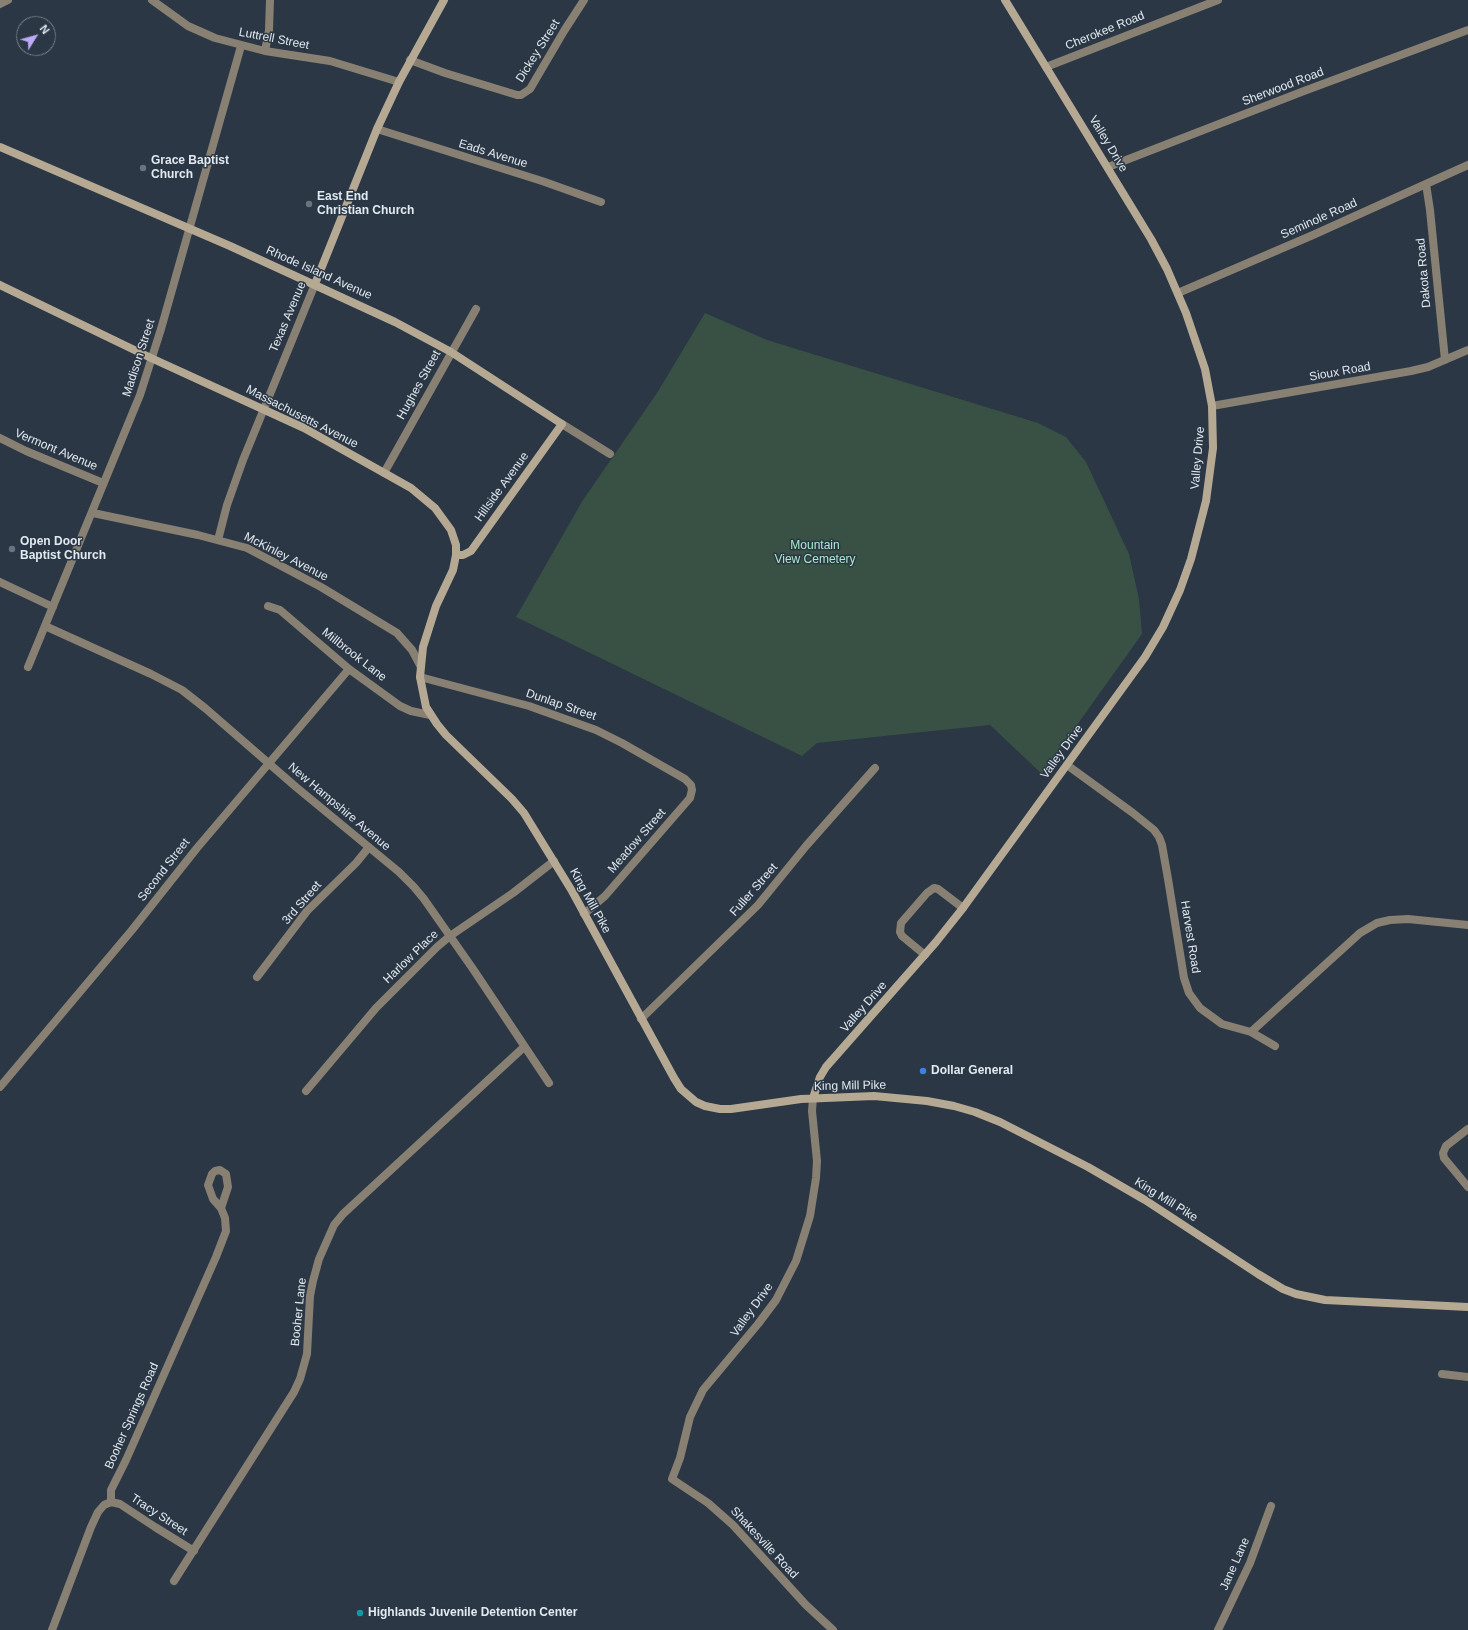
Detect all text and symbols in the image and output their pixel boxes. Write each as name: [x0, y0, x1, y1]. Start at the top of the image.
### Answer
street label: Cherokee Road: [1063, 9, 1147, 53]
north arrow: [16, 16, 56, 56]
street label: Dickey Street: [513, 17, 563, 85]
text: N: [38, 23, 52, 36]
street label: Luttrell Street: [238, 25, 310, 53]
street label: Sherwood Road: [1240, 65, 1326, 109]
street label: Valley Drive: [1086, 113, 1130, 175]
street label: Eads Avenue: [457, 137, 529, 171]
place label: Grace Baptist Church: [151, 154, 229, 182]
marker: Grace Baptist Church: [138, 163, 148, 173]
place label: East End Christian Church: [317, 190, 414, 218]
street label: Seminole Road: [1279, 196, 1359, 242]
marker: East End Christian Church: [304, 199, 314, 209]
street label: Dakota Road: [1414, 237, 1434, 309]
street label: Rhode Island Avenue: [264, 243, 374, 303]
street label: Texas Avenue: [267, 280, 309, 354]
street label: Madison Street: [120, 317, 158, 399]
street label: Hughes Street: [394, 348, 444, 422]
street label: Sioux Road: [1308, 360, 1372, 384]
street label: Massachusetts Avenue: [244, 382, 360, 452]
street label: Vermont Avenue: [12, 426, 100, 474]
street label: Valley Drive: [1188, 426, 1208, 490]
street label: Hillside Avenue: [472, 449, 532, 525]
street label: McKinley Avenue: [242, 530, 330, 584]
place label: Open Door Baptist Church: [20, 535, 106, 563]
park label: Mountain View Cemetery: [774, 539, 856, 567]
marker: Open Door Baptist Church: [7, 544, 17, 554]
street label: Millbrook Lane: [319, 625, 389, 685]
street label: Dunlap Street: [524, 686, 598, 724]
street label: Valley Drive: [1038, 722, 1086, 782]
street label: New Hampshire Avenue: [285, 760, 393, 854]
street label: Meadow Street: [605, 806, 669, 876]
street label: Second Street: [135, 836, 193, 904]
street label: Fuller Street: [727, 861, 781, 919]
street label: King Mill Pike: [566, 866, 614, 936]
street label: 3rd Street: [279, 878, 325, 928]
street label: Harvest Road: [1177, 900, 1203, 974]
street label: Harlow Place: [381, 927, 441, 987]
street label: Valley Drive: [838, 978, 890, 1036]
place label: Dollar General: [931, 1064, 1013, 1078]
marker: Dollar General: [918, 1066, 928, 1076]
street label: King Mill Pike: [814, 1078, 886, 1094]
street label: King Mill Pike: [1132, 1175, 1200, 1225]
street label: Booher Lane: [288, 1277, 310, 1347]
street label: Valley Drive: [728, 1280, 776, 1340]
street label: Booher Springs Road: [102, 1361, 162, 1471]
street label: Tracy Street: [128, 1491, 190, 1539]
street label: Shakesville Road: [727, 1504, 801, 1582]
street label: Jane Lane: [1217, 1535, 1253, 1593]
place label: Highlands Juvenile Detention Center: [368, 1606, 577, 1620]
marker: Highlands Juvenile Detention Center: [355, 1608, 365, 1618]

